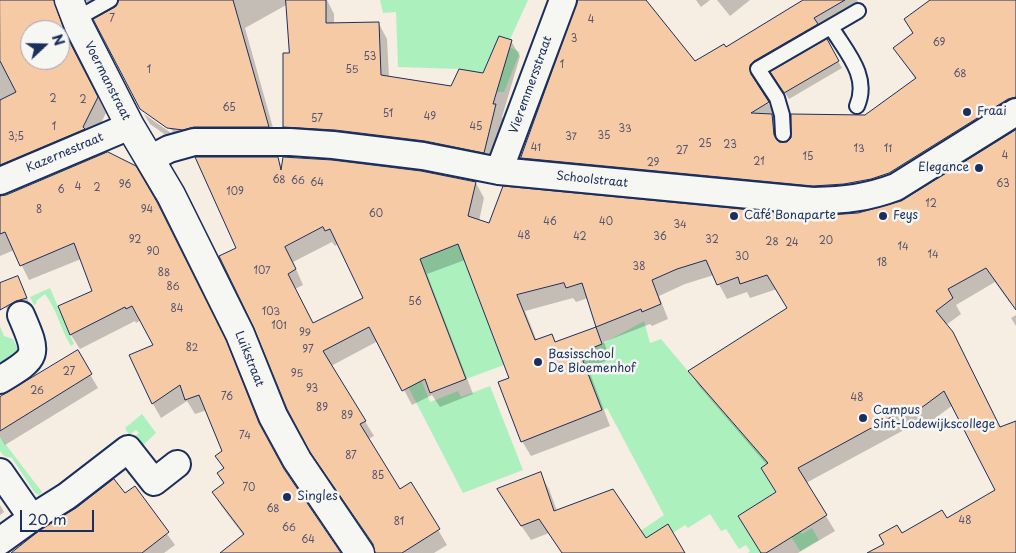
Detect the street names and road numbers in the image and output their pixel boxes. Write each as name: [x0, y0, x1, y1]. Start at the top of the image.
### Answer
street label: Vieremmersstraat: [507, 34, 555, 136]
street label: Voermanstraat: [81, 39, 133, 123]
street label: Kazernestraat: [24, 130, 106, 176]
street label: Schoolstraat: [555, 169, 629, 191]
street label: Luikstraat: [231, 329, 267, 389]

